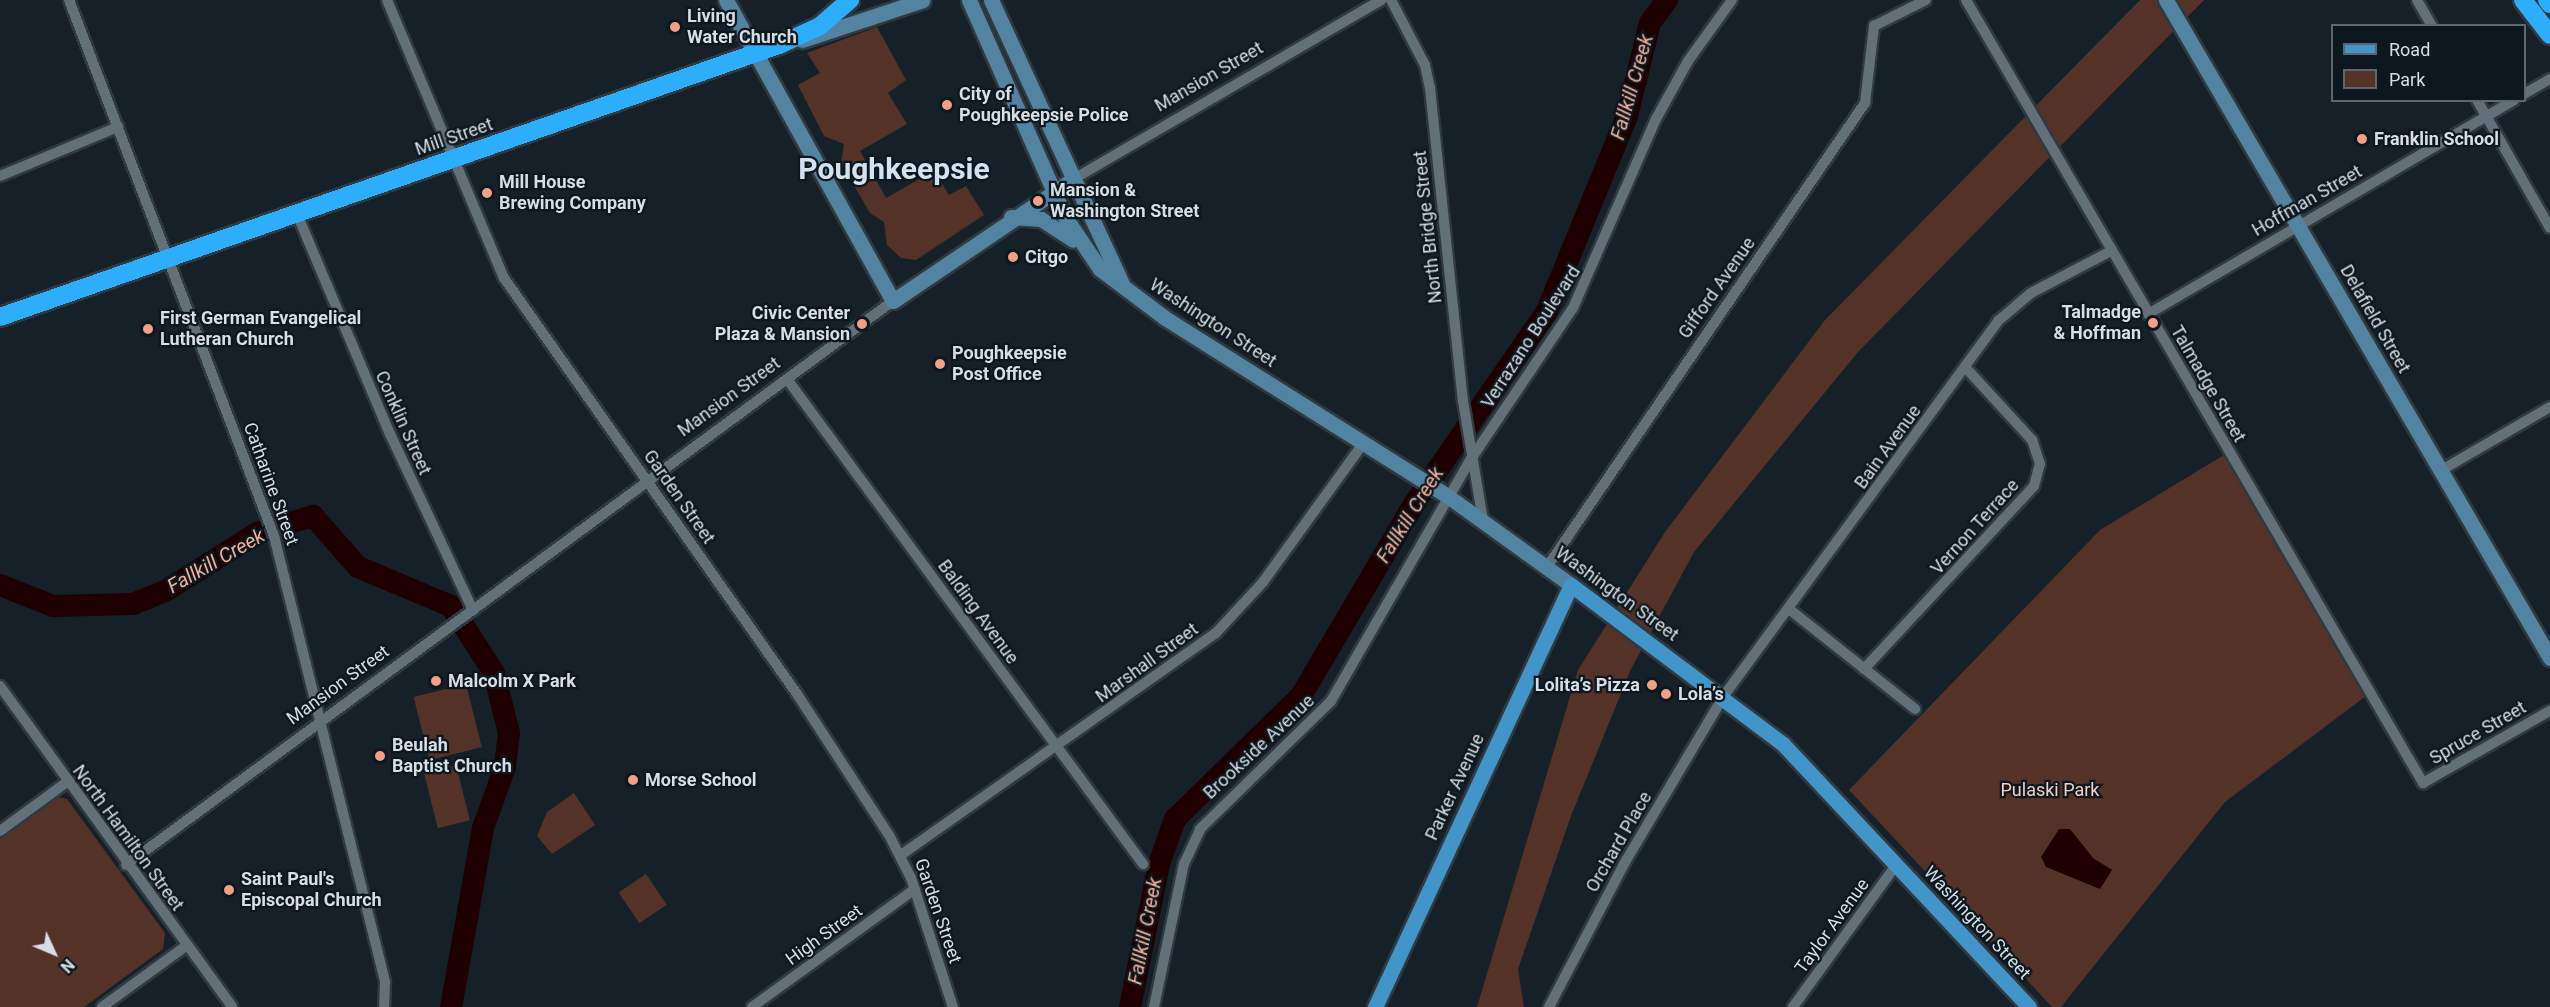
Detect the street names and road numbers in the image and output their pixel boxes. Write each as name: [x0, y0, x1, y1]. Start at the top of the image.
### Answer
street label: Mansion Street: [1151, 37, 1267, 117]
street label: Mill Street: [412, 114, 496, 160]
street label: North Bridge Street: [1409, 150, 1447, 304]
street label: Hoffman Street: [2248, 161, 2366, 241]
street label: Gifford Avenue: [1674, 233, 1760, 343]
street label: Delafield Street: [2335, 261, 2415, 377]
street label: Verrazano Boulevard: [1477, 262, 1585, 412]
street label: Washington Street: [1145, 274, 1281, 372]
street label: Talmadge Street: [2166, 322, 2250, 446]
street label: Mansion Street: [674, 353, 784, 441]
street label: Conklin Street: [370, 368, 436, 478]
street label: Bain Avenue: [1850, 401, 1926, 493]
street label: Catharine Street: [239, 420, 303, 548]
street label: Garden Street: [639, 446, 719, 548]
street label: Vernon Terrace: [1926, 475, 2024, 579]
street label: Washington Street: [1551, 542, 1683, 646]
street label: Balding Avenue: [933, 556, 1023, 668]
street label: Marshall Street: [1092, 619, 1202, 707]
street label: Mansion Street: [283, 641, 393, 729]
street label: Brookside Avenue: [1199, 690, 1319, 804]
street label: Spruce Street: [2426, 697, 2530, 769]
street label: Parker Avenue: [1421, 730, 1489, 844]
street label: North Hamilton Street: [68, 761, 188, 915]
street label: Orchard Place: [1582, 788, 1656, 896]
street label: Garden Street: [910, 856, 966, 966]
street label: Washington Street: [1919, 862, 2035, 984]
street label: Taylor Avenue: [1790, 874, 1874, 978]
street label: High Street: [782, 900, 866, 970]

